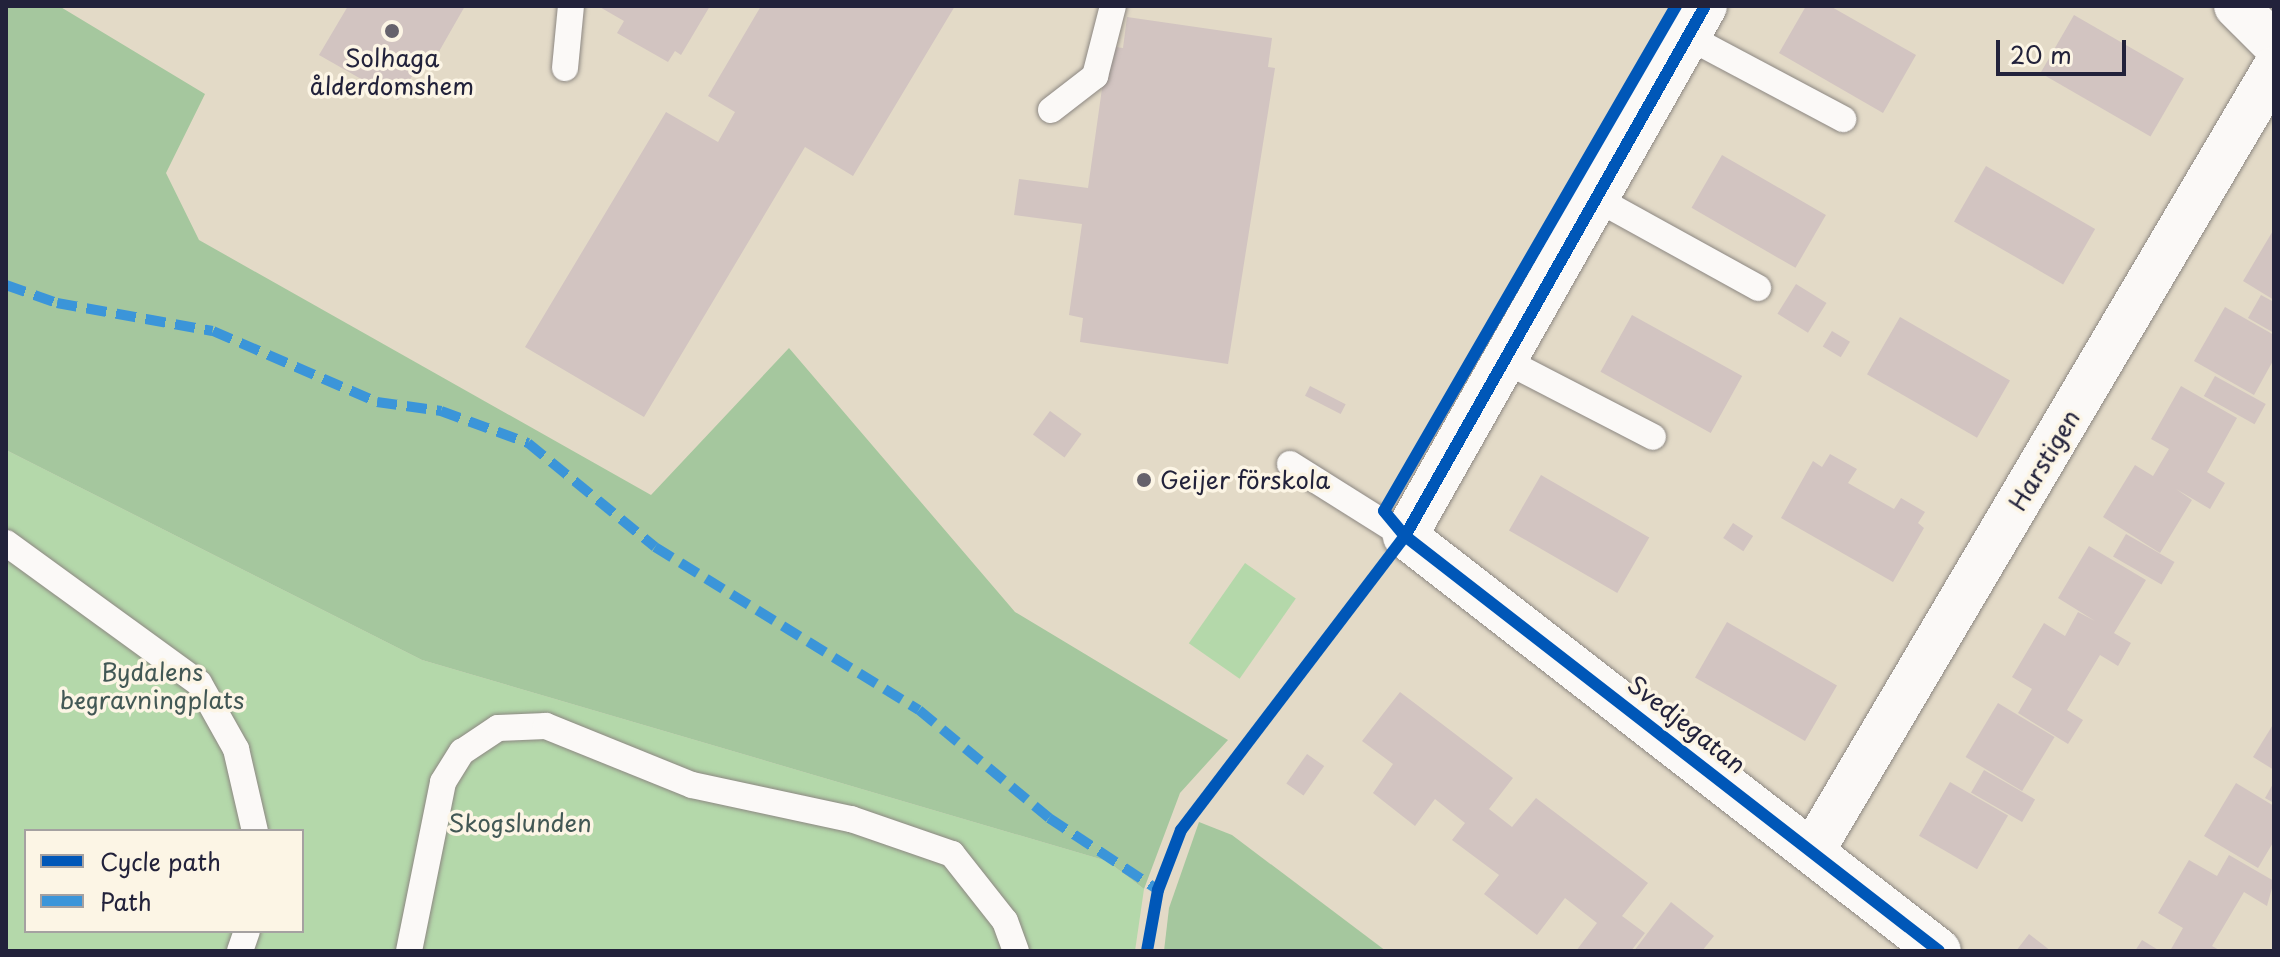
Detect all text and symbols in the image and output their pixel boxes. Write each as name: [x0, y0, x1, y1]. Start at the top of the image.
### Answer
marker: Solhaga ålderdomshem: [383, 22, 401, 40]
scale bar: [2000, 24, 2130, 74]
text: 20 m: [2010, 36, 2072, 72]
place label: Solhaga ålderdomshem: [310, 44, 474, 100]
street label: Harstigen: [2003, 404, 2085, 516]
place label: Geijer förskola: [1160, 466, 1330, 494]
marker: Geijer förskola: [1135, 471, 1153, 489]
park label: Bydalens begravningplats: [60, 658, 244, 714]
street label: Svedjegatan: [1622, 669, 1752, 779]
park label: Skogslunden: [448, 809, 592, 837]
legend: [24, 829, 304, 933]
text: Cycle path: [100, 843, 221, 879]
text: Path: [100, 883, 152, 919]

